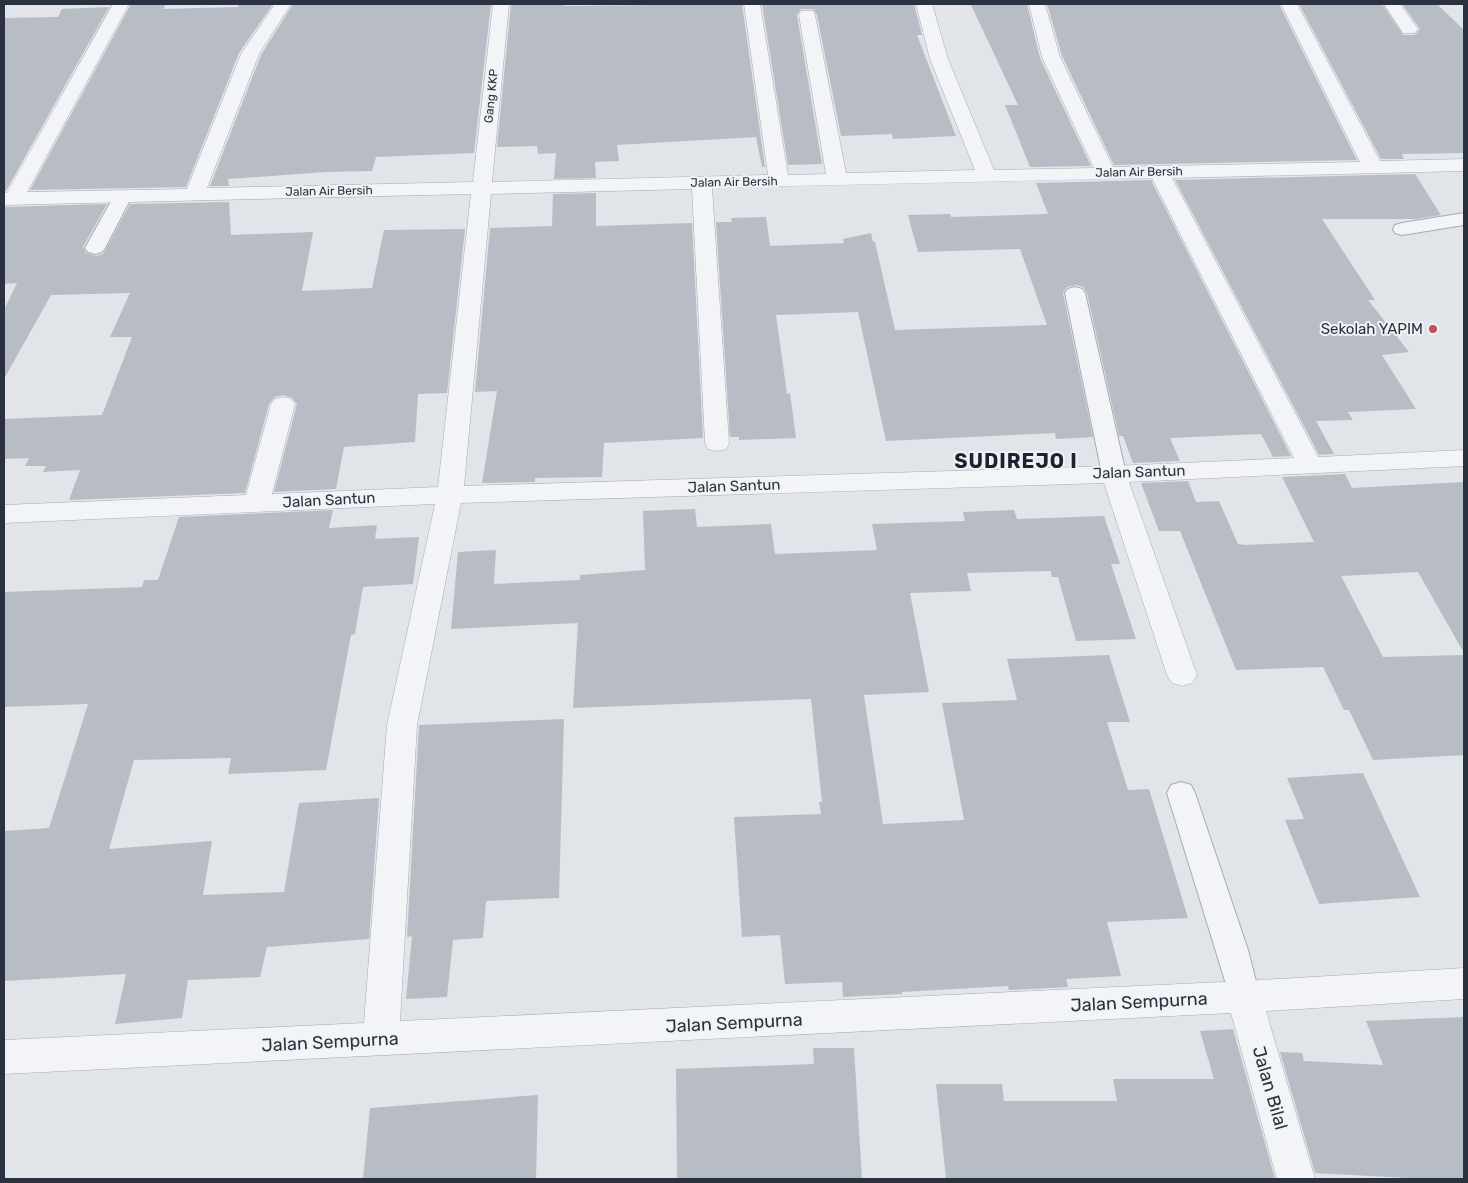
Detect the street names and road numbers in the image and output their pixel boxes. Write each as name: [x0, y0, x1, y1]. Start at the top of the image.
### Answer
street label: Gang KKP: [481, 68, 501, 124]
street label: Jalan Air Bersih: [1095, 164, 1183, 180]
street label: Jalan Air Bersih: [690, 174, 778, 190]
street label: Jalan Air Bersih: [285, 183, 373, 199]
street label: Jalan Santun: [1092, 461, 1186, 483]
street label: Jalan Santun: [687, 475, 781, 497]
street label: Jalan Santun: [282, 489, 376, 511]
street label: Jalan Sempurna: [1070, 987, 1208, 1017]
street label: Jalan Sempurna: [665, 1008, 803, 1038]
street label: Jalan Sempurna: [261, 1027, 399, 1057]
street label: Jalan Bilal: [1248, 1044, 1292, 1132]

